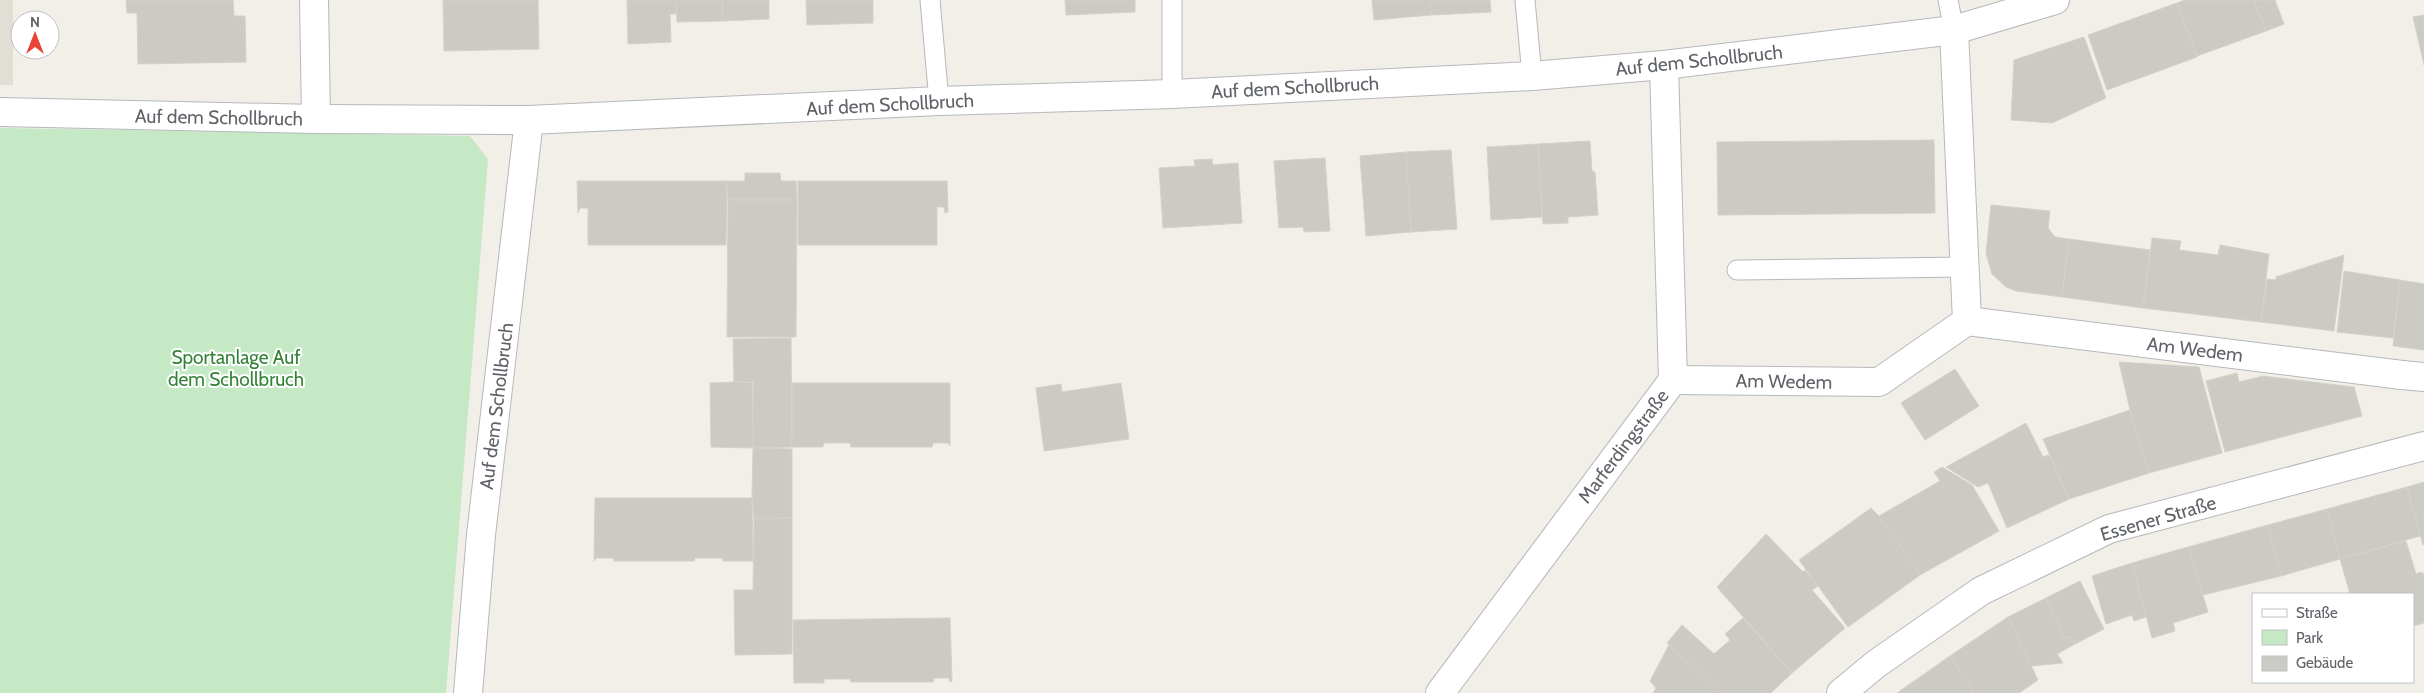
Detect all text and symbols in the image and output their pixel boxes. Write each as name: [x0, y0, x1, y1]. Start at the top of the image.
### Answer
north arrow: [10, 10, 60, 60]
text: N: [30, 13, 40, 31]
street label: Auf dem Schollbruch: [1614, 40, 1784, 81]
street label: Auf dem Schollbruch: [1211, 72, 1380, 103]
street label: Auf dem Schollbruch: [806, 89, 975, 120]
street label: Auf dem Schollbruch: [135, 105, 303, 130]
street label: Auf dem Schollbruch: [475, 321, 518, 491]
street label: Am Wedem: [2146, 332, 2244, 367]
park label: Sportanlage Auf dem Schollbruch: [168, 346, 304, 391]
street label: Am Wedem: [1736, 369, 1832, 394]
street label: Marferdingstraße: [1573, 385, 1674, 508]
street label: Essener Straße: [2098, 491, 2219, 546]
legend: [2252, 593, 2414, 683]
text: Straße: [2296, 604, 2338, 622]
text: Park: [2296, 629, 2323, 647]
text: Gebäude: [2296, 654, 2353, 672]

